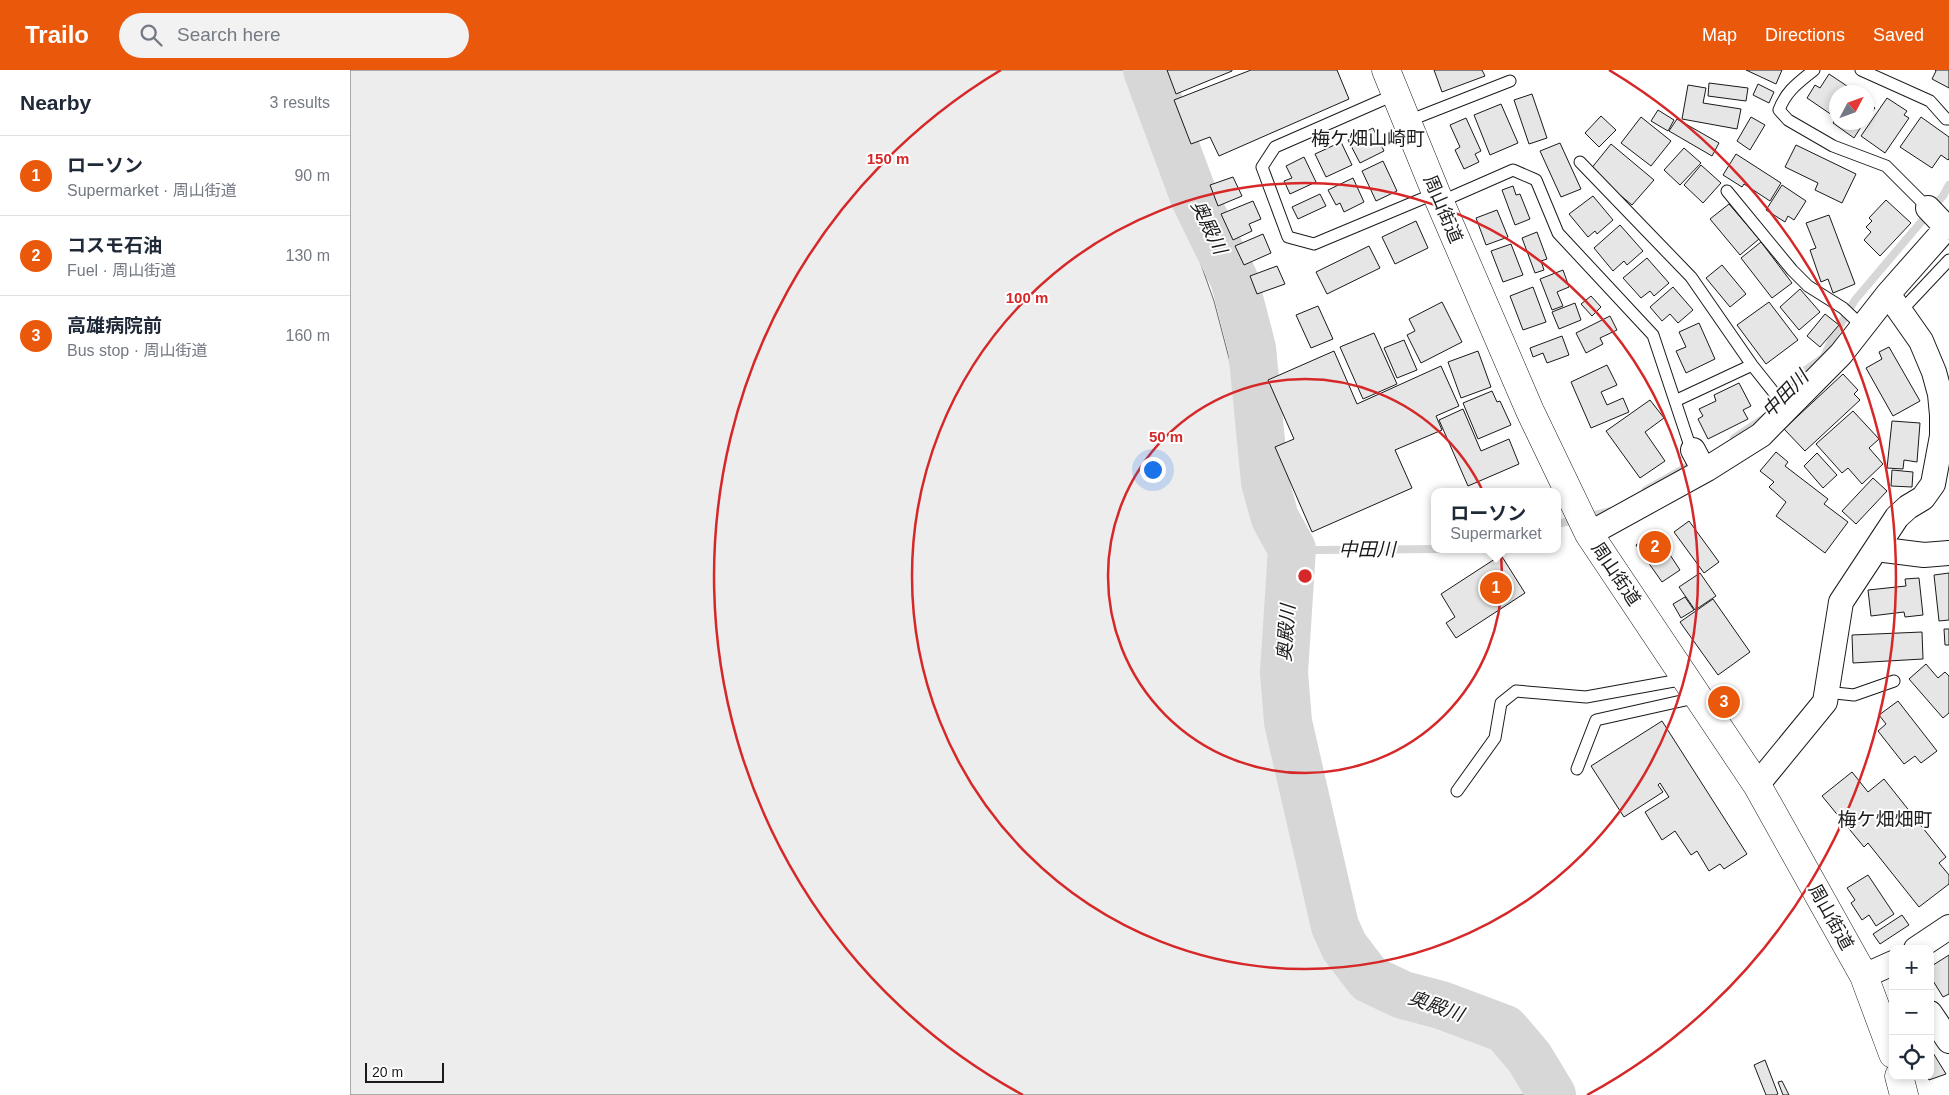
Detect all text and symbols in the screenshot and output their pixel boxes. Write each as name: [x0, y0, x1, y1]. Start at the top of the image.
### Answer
search box: [119, 13, 469, 58]
text: Trailo: [25, 21, 89, 48]
icon: search: [137, 21, 165, 49]
text: Search here: [177, 24, 281, 45]
text: Map: [1702, 25, 1737, 45]
text: Directions: [1765, 25, 1845, 45]
text: Saved: [1873, 25, 1924, 45]
north arrow: [1829, 85, 1874, 130]
text: Nearby: [20, 91, 91, 114]
text: 3 results: [270, 94, 330, 111]
district label: 梅ケ畑山崎町: [1311, 128, 1425, 149]
text: 150 m: [867, 150, 909, 167]
text: ローソン: [67, 155, 143, 176]
text: 1: [32, 167, 40, 184]
text: 90 m: [294, 167, 330, 184]
street label: 周山街道: [1420, 172, 1466, 246]
text: Supermarket · 周山街道: [67, 182, 237, 199]
water label: 奥殿川: [1187, 197, 1232, 259]
text: コスモ石油: [67, 235, 162, 256]
text: 2: [32, 247, 40, 264]
text: 130 m: [286, 247, 330, 264]
text: Fuel · 周山街道: [67, 262, 176, 279]
text: 100 m: [1006, 289, 1048, 306]
text: 高雄病院前: [67, 315, 162, 336]
text: 3: [32, 327, 40, 344]
text: 160 m: [286, 327, 330, 344]
text: Bus stop · 周山街道: [67, 342, 207, 359]
water label: 中田川: [1758, 365, 1814, 422]
text: 50 m: [1149, 428, 1183, 445]
your location: [1140, 457, 1166, 483]
popup: [1431, 488, 1561, 553]
text: ローソン: [1450, 503, 1526, 524]
text: Supermarket: [1450, 525, 1542, 542]
pin: 2: [1639, 528, 1671, 566]
water label: 中田川: [1338, 539, 1397, 560]
street label: 周山街道: [1588, 539, 1644, 609]
centre of rings: [1296, 567, 1314, 585]
pin: 1: [1480, 569, 1512, 607]
water label: 奥殿川: [1274, 602, 1299, 662]
pin: 3: [1708, 683, 1740, 721]
district label: 梅ケ畑畑町: [1837, 809, 1933, 830]
street label: 周山街道: [1805, 881, 1857, 953]
map controls: [1889, 945, 1934, 1080]
button: +: [1889, 945, 1934, 990]
water label: 奥殿川: [1406, 987, 1468, 1026]
button: −: [1889, 990, 1934, 1035]
button: locate: [1889, 1035, 1934, 1080]
scale bar: [365, 1060, 444, 1083]
text: 20 m: [372, 1064, 403, 1080]

